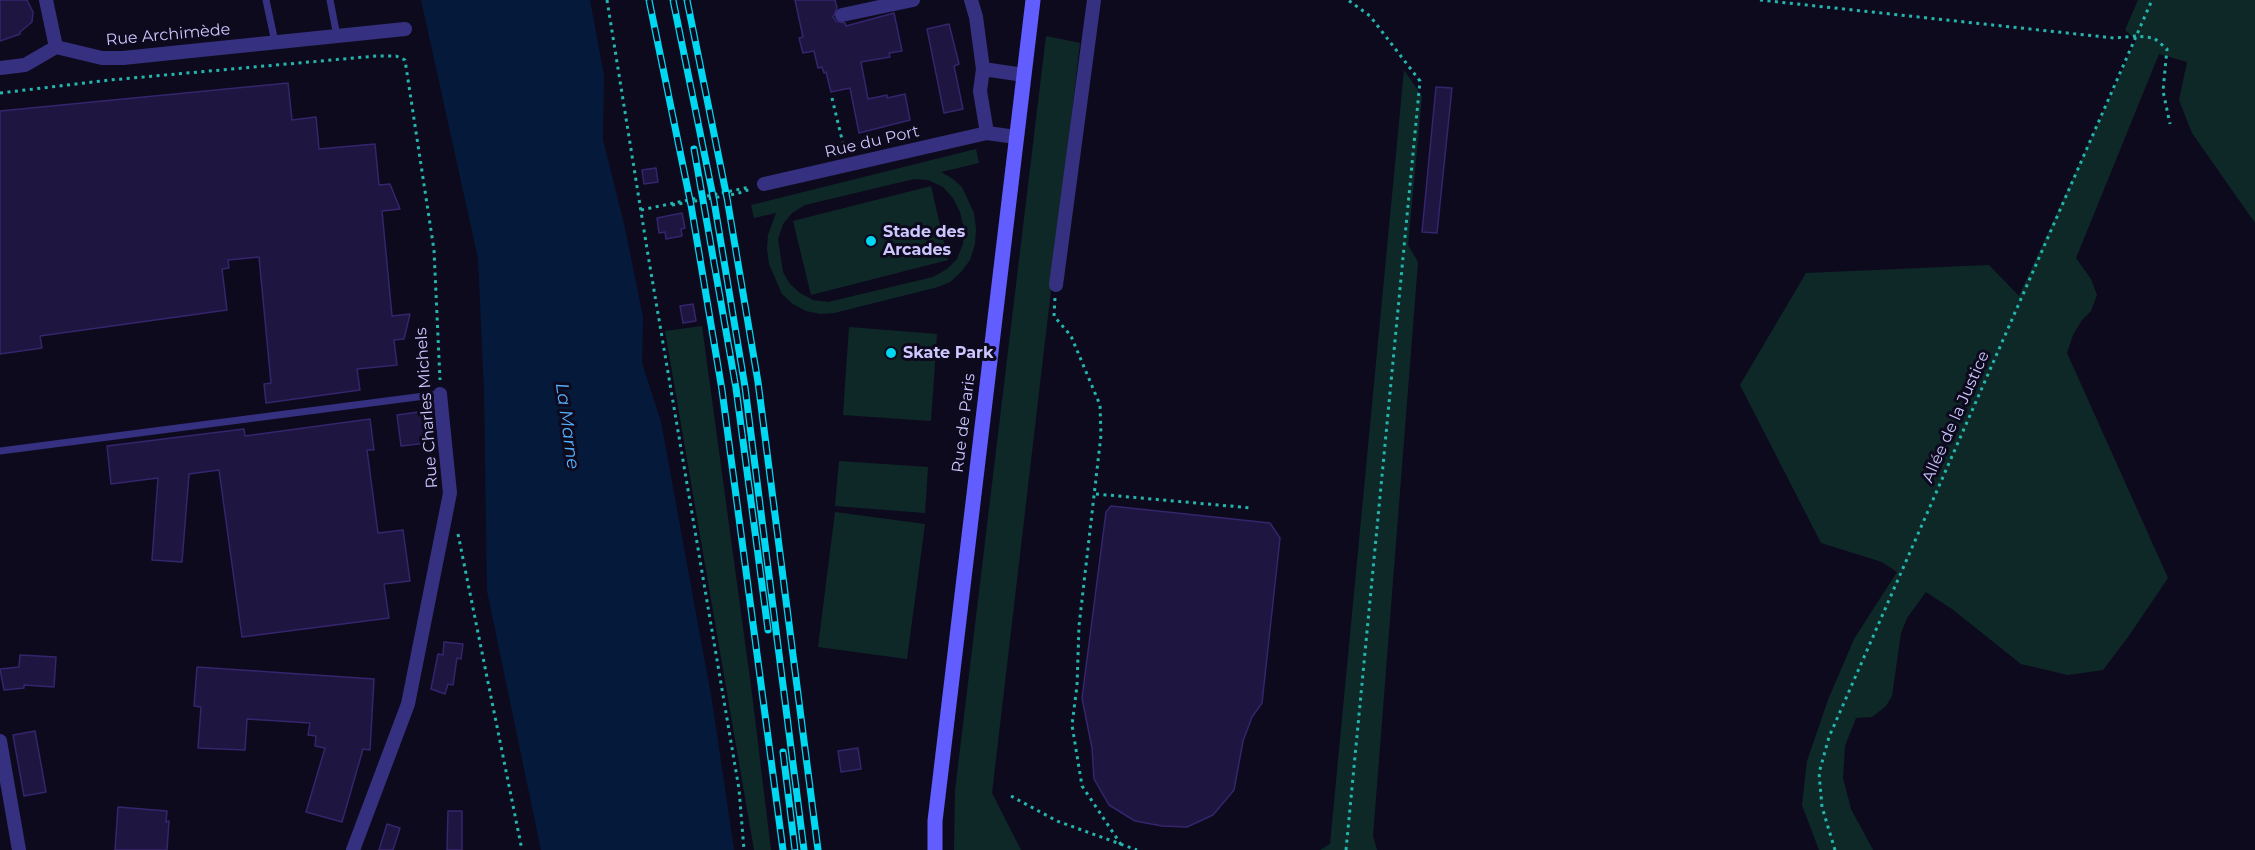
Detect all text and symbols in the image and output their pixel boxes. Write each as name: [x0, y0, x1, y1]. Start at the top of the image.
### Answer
street label: Rue Archimède: [105, 20, 231, 50]
street label: Rue du Port: [823, 122, 921, 162]
place label: Stade des Arcades: [883, 222, 965, 260]
marker: Stade des Arcades: [864, 234, 878, 248]
street label: Rue Charles Michels: [412, 327, 442, 489]
place label: Skate Park: [903, 343, 993, 363]
marker: Skate Park: [884, 346, 898, 360]
street label: Allée de la Justice: [1918, 348, 1994, 486]
street label: Rue de Paris: [948, 372, 980, 474]
water label: La Marne: [550, 381, 584, 471]

